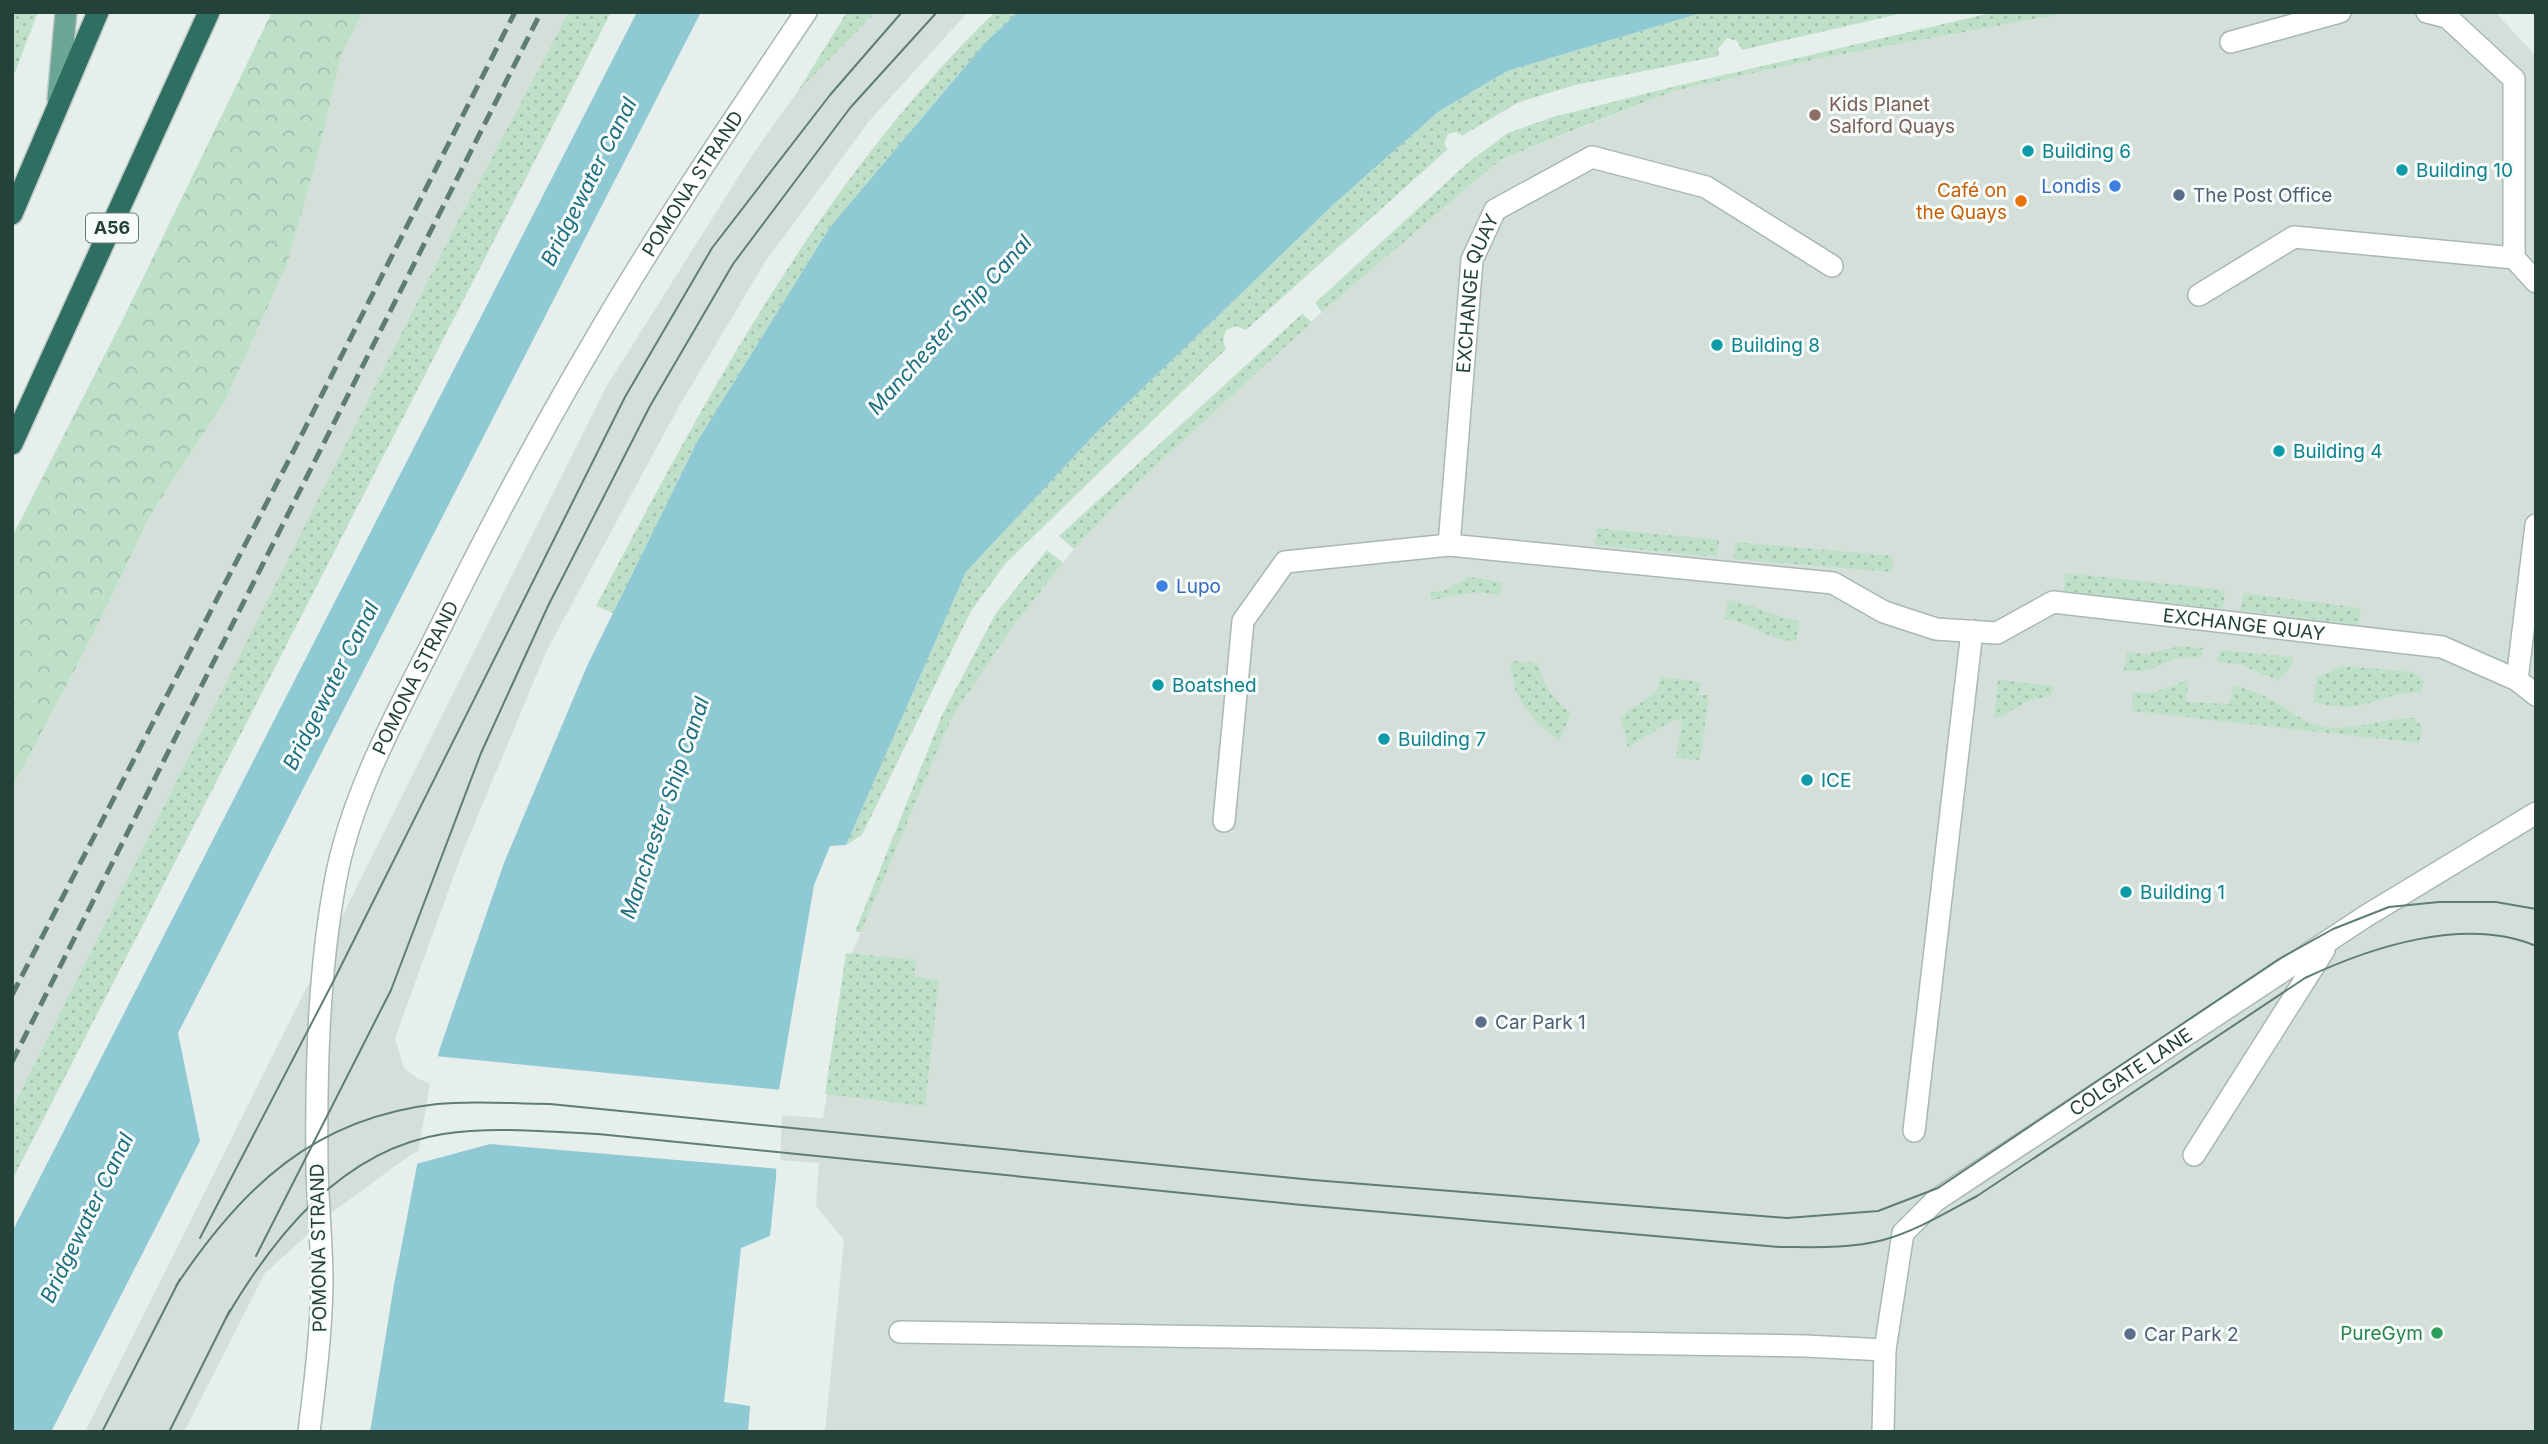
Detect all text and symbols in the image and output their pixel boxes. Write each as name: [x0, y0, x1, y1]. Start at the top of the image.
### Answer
water label: Bridgewater Canal: [535, 93, 642, 270]
place label: Kids Planet Salford Quays: [1829, 93, 1955, 138]
street label: POMONA STRAND: [637, 107, 748, 261]
marker: Kids Planet Salford Quays: [1807, 107, 1823, 123]
place label: Building 6: [2042, 140, 2131, 163]
marker: Building 6: [2020, 143, 2036, 159]
place label: Building 10: [2416, 159, 2513, 182]
marker: Building 10: [2394, 162, 2410, 178]
place label: Londis: [2041, 175, 2101, 198]
marker: Londis: [2107, 178, 2123, 194]
place label: Café on the Quays: [1916, 179, 2007, 224]
place label: The Post Office: [2193, 184, 2332, 207]
marker: The Post Office: [2171, 187, 2187, 203]
marker: Café on the Quays: [2013, 193, 2029, 209]
street label: EXCHANGE QUAY: [1452, 210, 1504, 374]
road number: A56: [86, 213, 138, 242]
water label: Manchester Ship Canal: [862, 229, 1037, 420]
place label: Building 8: [1731, 334, 1820, 357]
marker: Building 8: [1709, 337, 1725, 353]
place label: Building 4: [2293, 440, 2383, 463]
marker: Building 4: [2271, 443, 2287, 459]
place label: Lupo: [1176, 575, 1221, 598]
marker: Lupo: [1154, 578, 1170, 594]
water label: Bridgewater Canal: [277, 597, 384, 774]
street label: POMONA STRAND: [368, 597, 464, 758]
street label: EXCHANGE QUAY: [2162, 604, 2326, 645]
place label: Boatshed: [1172, 674, 1257, 697]
marker: Boatshed: [1150, 677, 1166, 693]
water label: Manchester Ship Canal: [615, 693, 715, 922]
place label: Building 7: [1398, 728, 1486, 751]
marker: Building 7: [1376, 731, 1392, 747]
place label: ICE: [1821, 769, 1851, 792]
marker: ICE: [1799, 772, 1815, 788]
place label: Building 1: [2140, 881, 2225, 904]
marker: Building 1: [2118, 884, 2134, 900]
place label: Car Park 1: [1495, 1011, 1586, 1034]
marker: Car Park 1: [1473, 1014, 1489, 1030]
street label: COLGATE LANE: [2065, 1023, 2197, 1121]
water label: Bridgewater Canal: [35, 1128, 139, 1307]
street label: POMONA STRAND: [306, 1163, 331, 1333]
place label: PureGym: [2340, 1322, 2423, 1345]
place label: Car Park 2: [2144, 1323, 2239, 1346]
marker: PureGym: [2429, 1325, 2445, 1341]
marker: Car Park 2: [2122, 1326, 2138, 1342]

